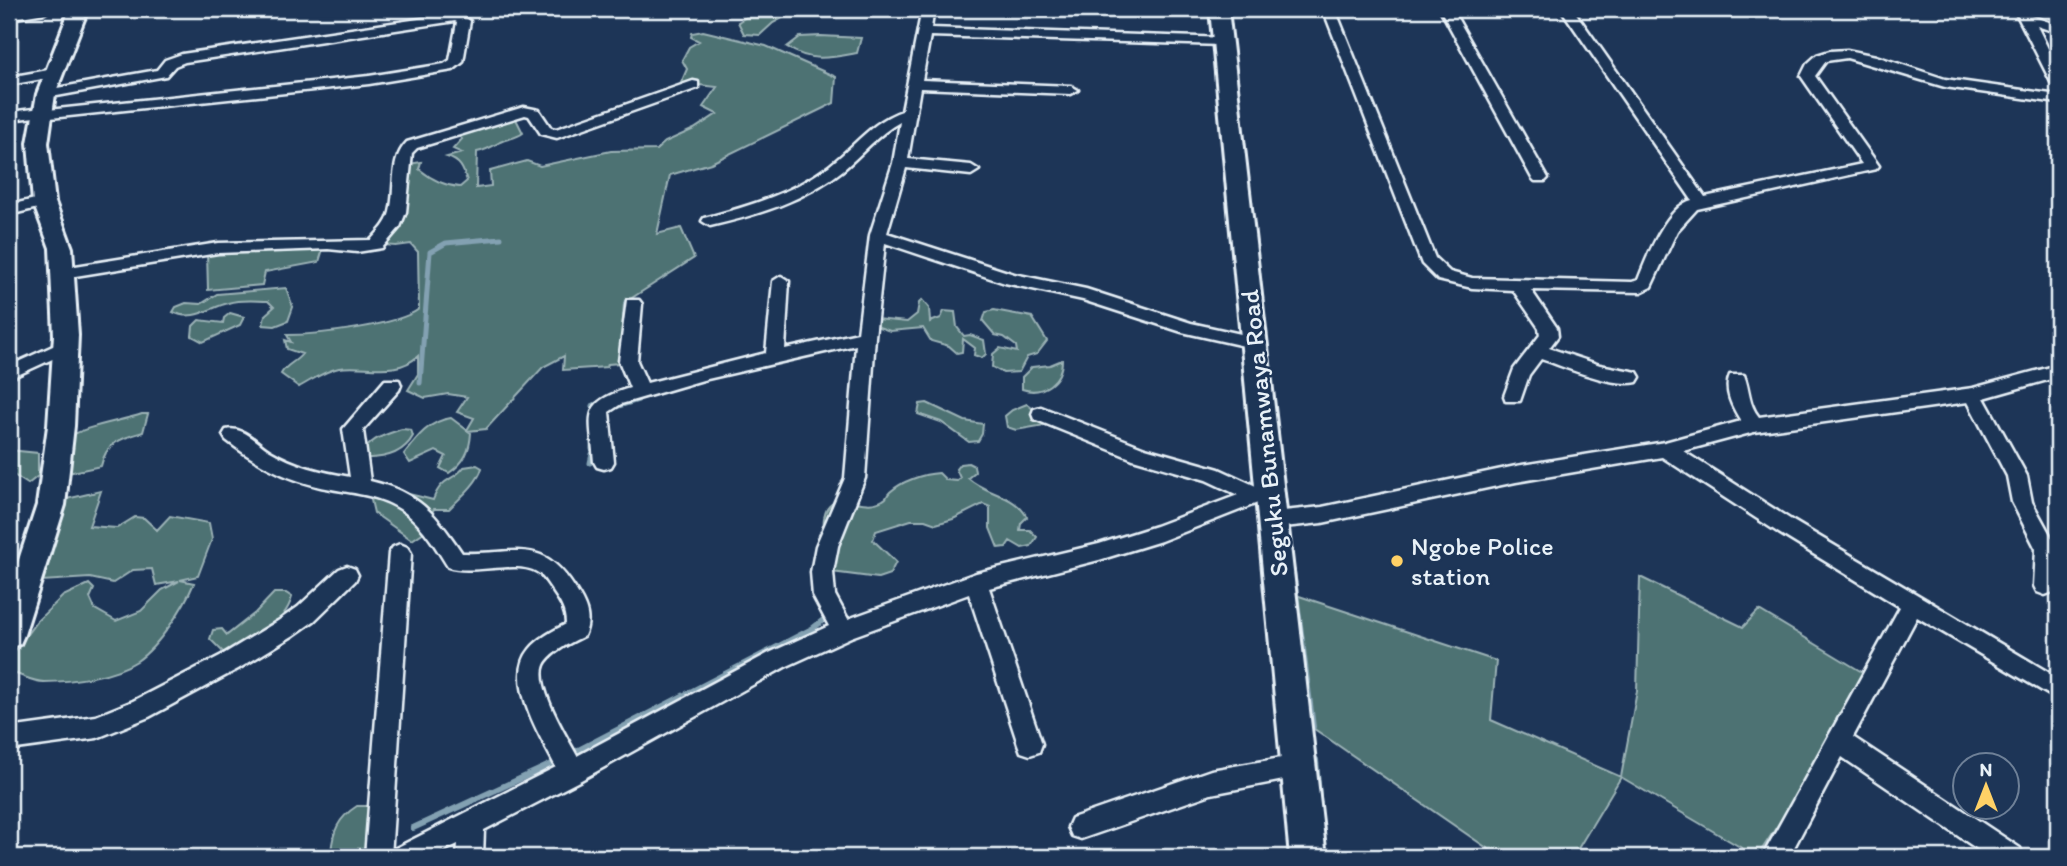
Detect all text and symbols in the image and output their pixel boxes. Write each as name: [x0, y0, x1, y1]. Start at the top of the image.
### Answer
street label: Seguku Bunamwaya Road: [1233, 287, 1295, 578]
place label: Ngobe Police station: [1411, 530, 1554, 592]
marker: Ngobe Police station: [1389, 553, 1405, 569]
north arrow: [1952, 750, 2022, 820]
text: N: [1980, 758, 1992, 781]

